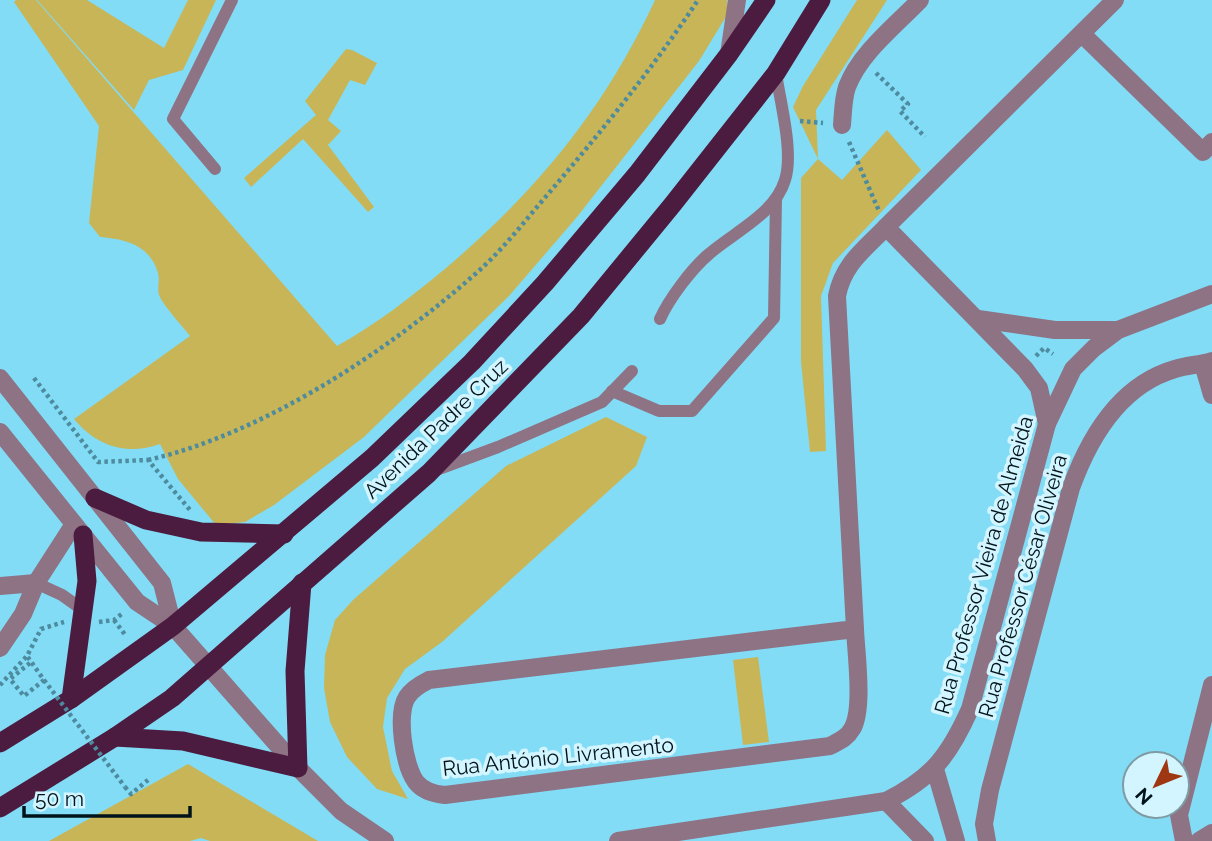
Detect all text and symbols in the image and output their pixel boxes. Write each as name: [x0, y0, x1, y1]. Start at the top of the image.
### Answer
street label: Avenida Padre Cruz: [359, 354, 513, 504]
street label: Rua Professor Vieira de Almeida: [929, 413, 1038, 717]
street label: Rua Professor César Oliveira: [973, 452, 1072, 720]
street label: Rua António Livramento: [441, 732, 675, 781]
north arrow: [1121, 750, 1191, 820]
scale bar: [24, 774, 191, 818]
text: N: [1131, 784, 1157, 809]
text: 50 m: [35, 786, 84, 811]

